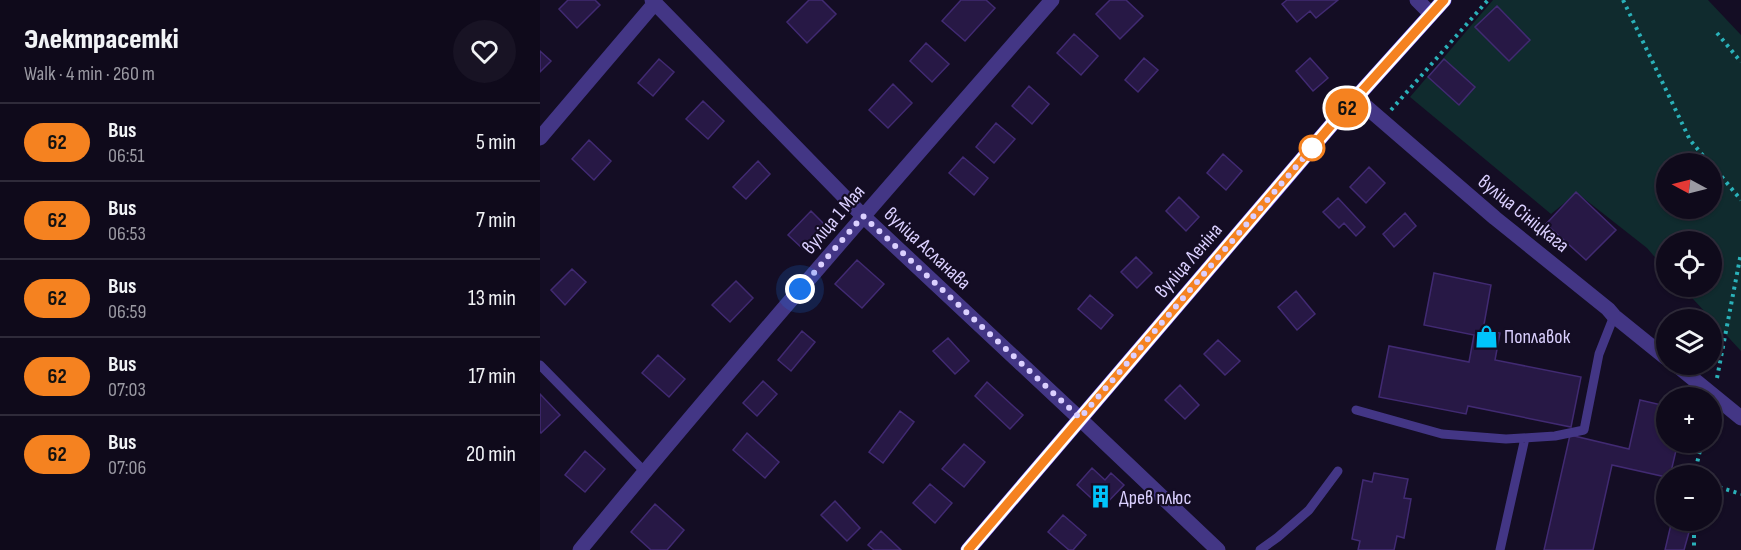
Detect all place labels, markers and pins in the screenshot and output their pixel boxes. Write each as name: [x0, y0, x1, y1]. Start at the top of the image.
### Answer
unlabelled marker: [1299, 135, 1325, 161]
shop icon: Поплавок: [1473, 323, 1499, 349]
place label: Поплавок: [1504, 325, 1571, 349]
building icon: Древ плюс: [1088, 484, 1114, 510]
place label: Древ плюс: [1119, 486, 1191, 510]

